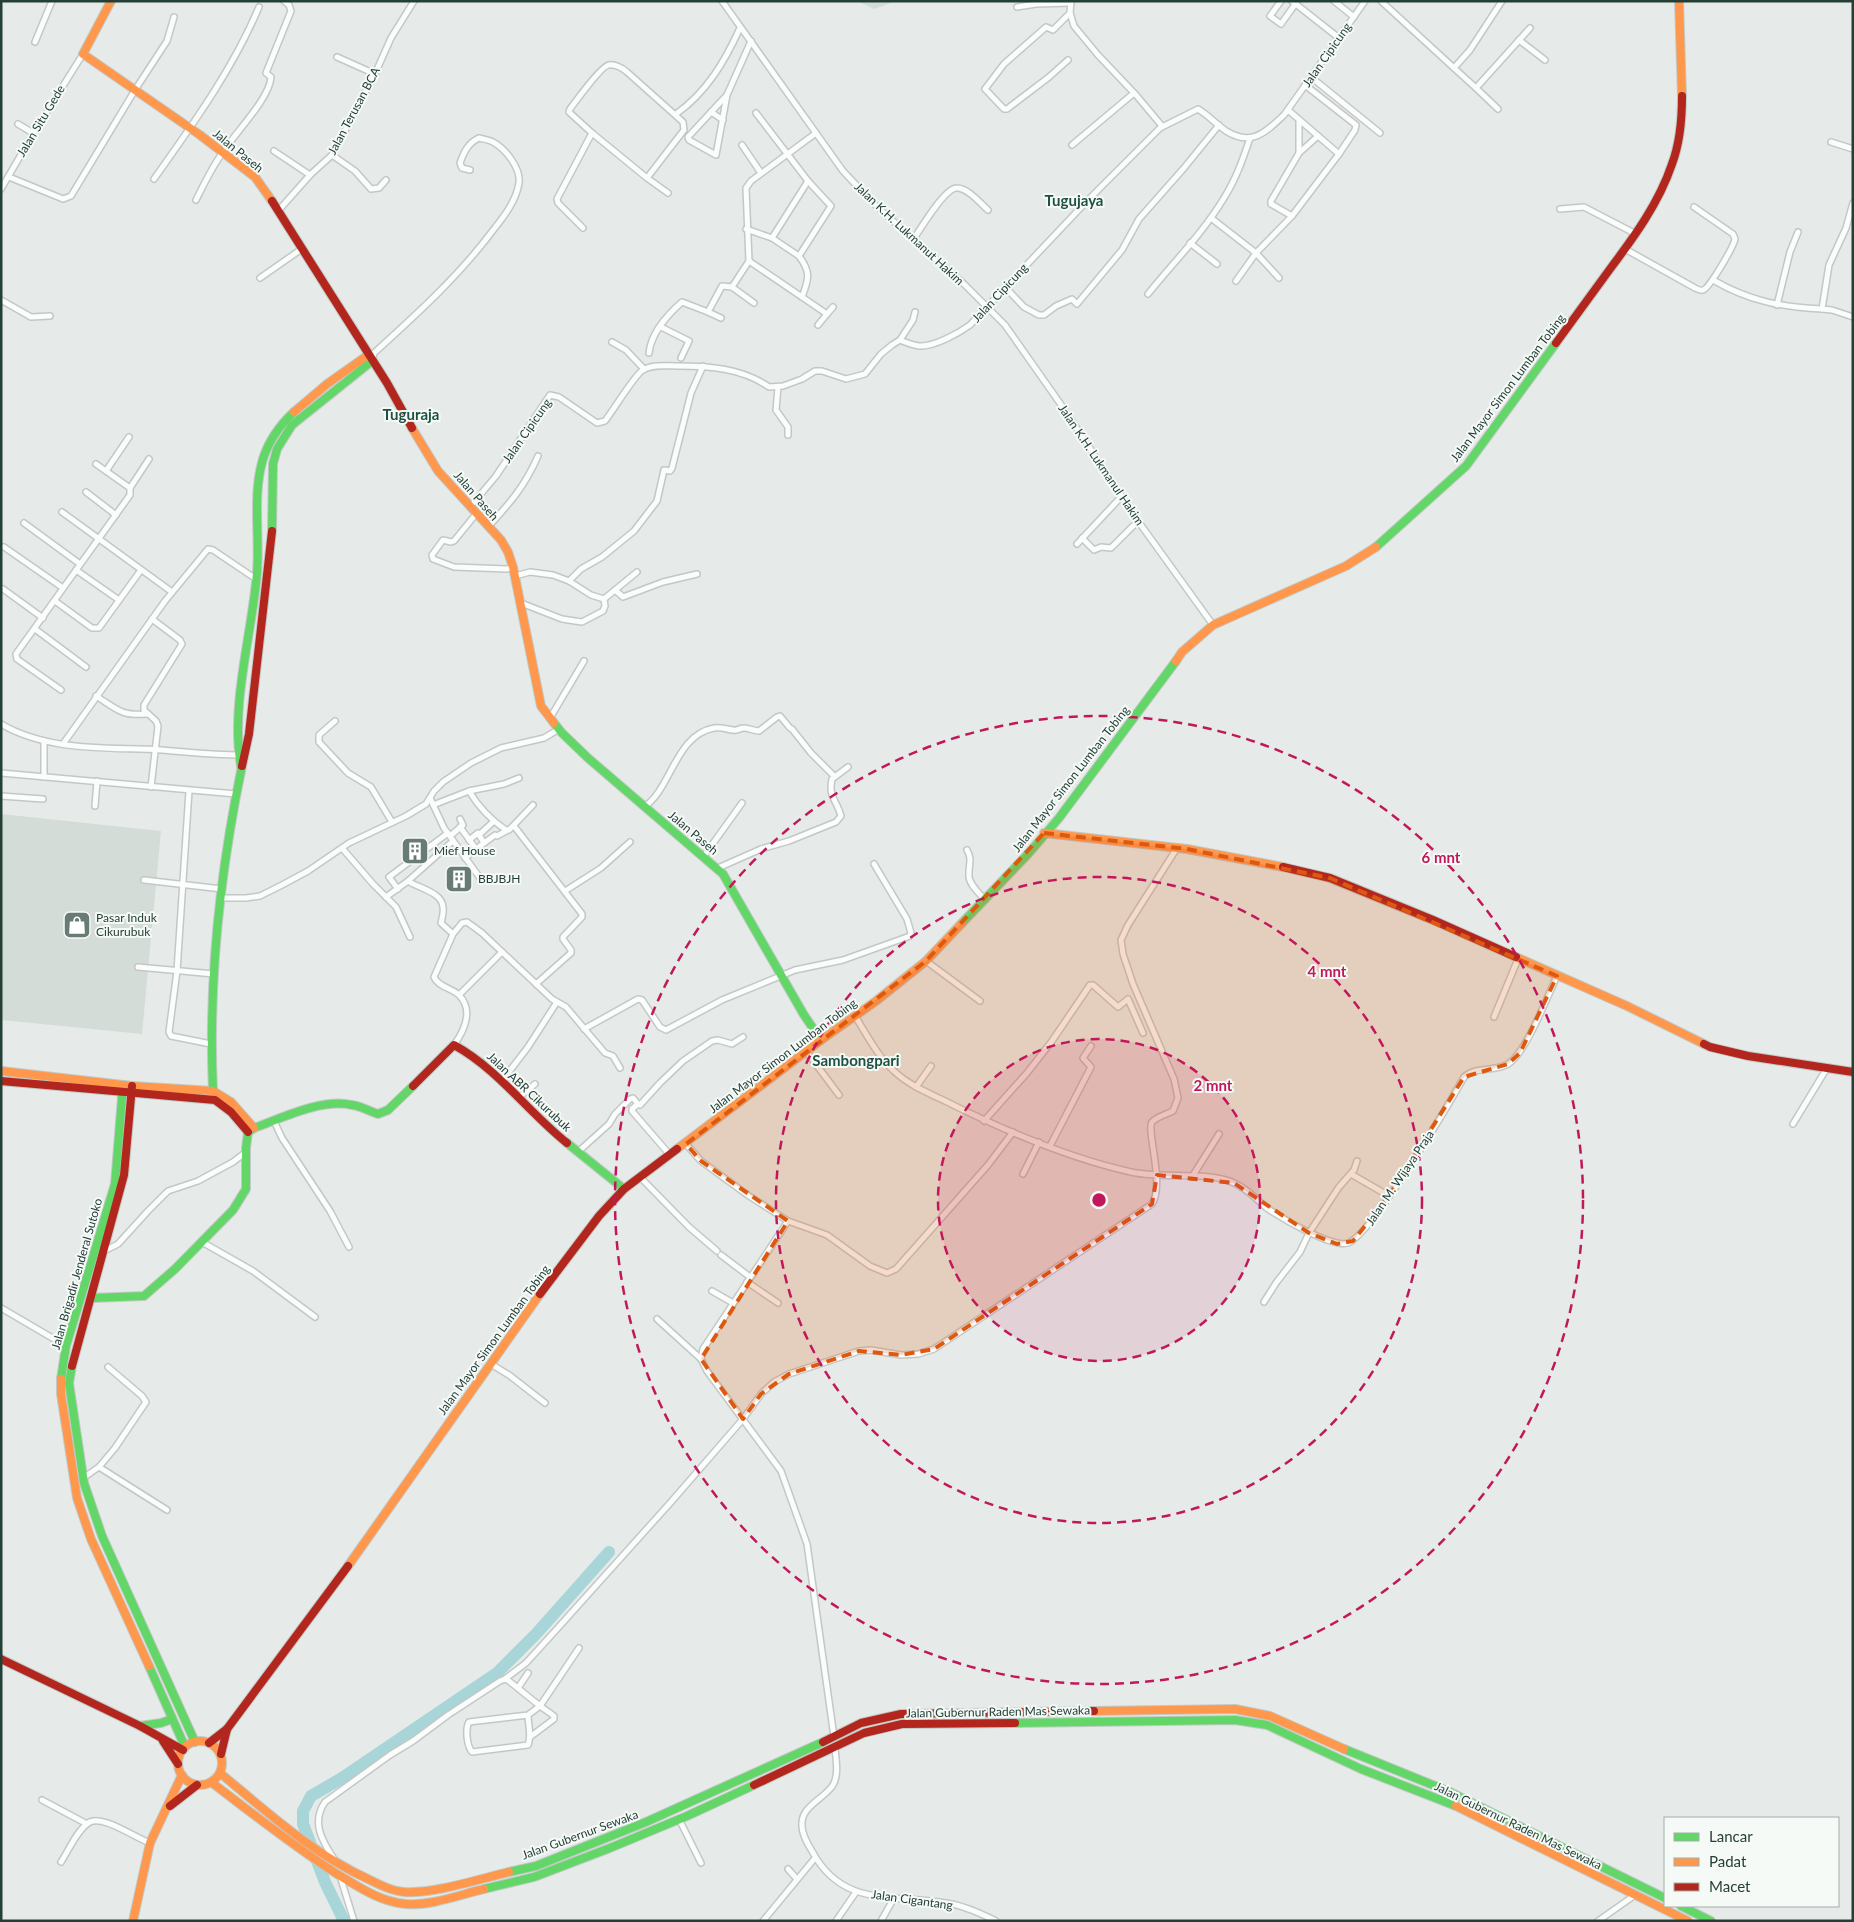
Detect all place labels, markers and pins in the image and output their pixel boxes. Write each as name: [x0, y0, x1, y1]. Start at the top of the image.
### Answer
building icon: Mief House: [400, 836, 430, 866]
place label: Mief House: [434, 843, 495, 858]
building icon: BBJBJH: [444, 864, 474, 894]
place label: BBJBJH: [478, 871, 520, 886]
shop icon: Pasar Induk Cikurubuk: [62, 910, 92, 940]
place label: Pasar Induk Cikurubuk: [96, 910, 158, 939]
centre of rings: [1090, 1191, 1108, 1209]

